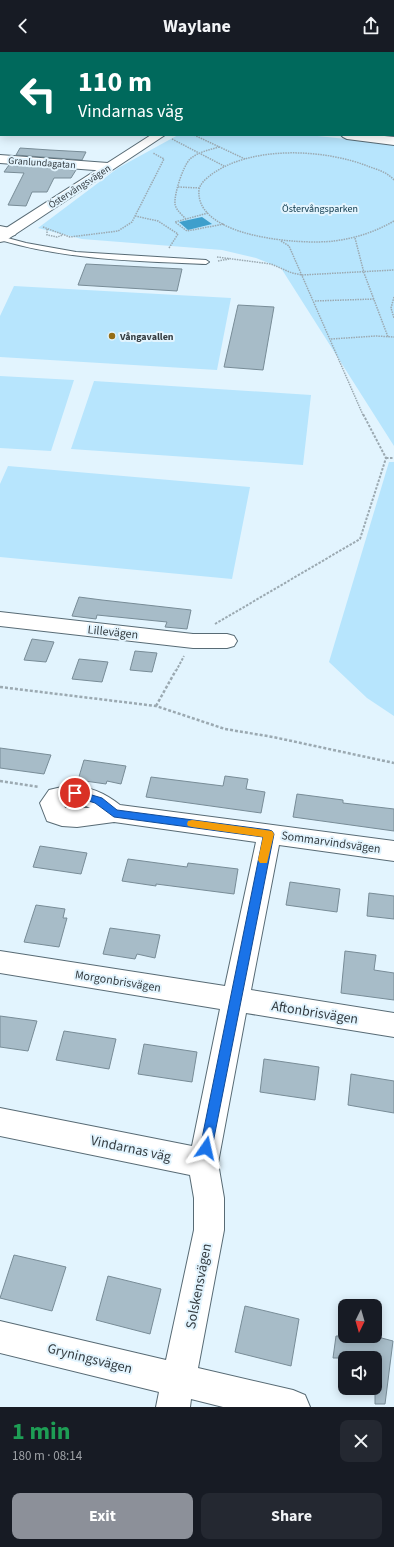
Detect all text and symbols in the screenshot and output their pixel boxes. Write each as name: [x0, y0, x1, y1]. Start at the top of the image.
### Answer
text: Waylane: [163, 14, 231, 39]
icon: back: [12, 15, 34, 37]
icon: share: [360, 15, 382, 37]
text: 110 m: [78, 62, 152, 102]
icon: left: [12, 68, 64, 120]
text: Vindarnas väg: [78, 99, 183, 124]
street label: Granlundagatan: [8, 154, 76, 172]
street label: Östervångsvägen: [46, 161, 113, 212]
park label: Östervångsparken: [282, 202, 358, 216]
place label: Vångavallen: [119, 330, 174, 344]
marker: Vångavallen: [107, 331, 117, 341]
street label: Lillevägen: [87, 621, 139, 644]
pin: [58, 776, 92, 810]
icon: arrive: [64, 782, 86, 804]
street label: Sommarvindsvägen: [280, 827, 382, 858]
street label: Morgonbrisvägen: [74, 966, 162, 997]
street label: Aftonbrisvägen: [270, 996, 360, 1030]
position arrow: [185, 1127, 227, 1169]
street label: Vindarnas väg: [89, 1131, 173, 1167]
street label: Solskensvägen: [181, 1242, 217, 1331]
north arrow: [338, 1299, 382, 1343]
map controls: [338, 1299, 382, 1395]
street label: Gryningsvägen: [45, 1339, 134, 1379]
button: sound: [338, 1351, 382, 1395]
text: 1 min: [12, 1414, 70, 1449]
button: close: [340, 1420, 382, 1462]
text: 180 m · 08:14: [12, 1447, 82, 1465]
button: Exit: [12, 1493, 193, 1539]
button: Share: [201, 1493, 382, 1539]

